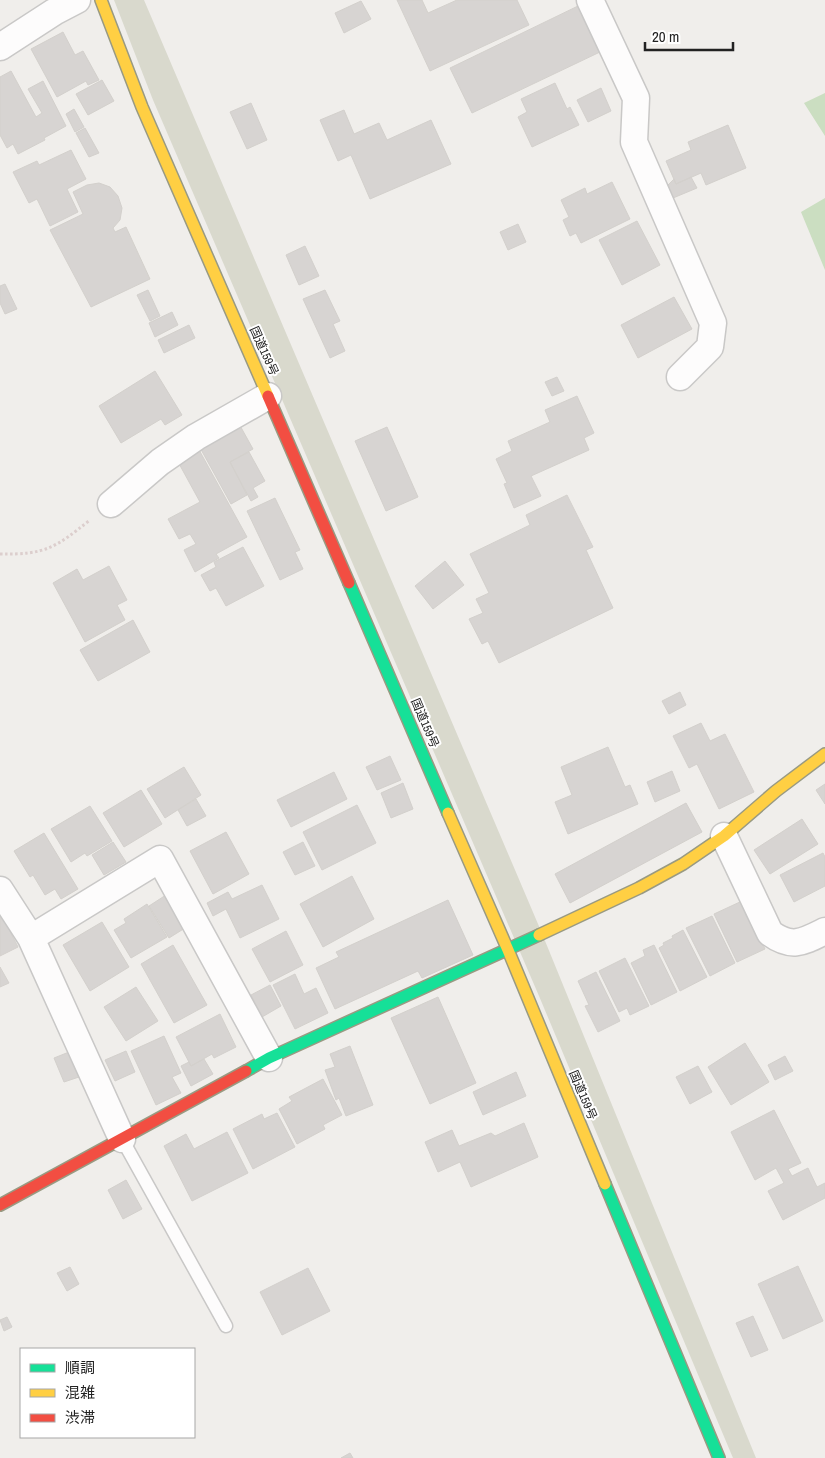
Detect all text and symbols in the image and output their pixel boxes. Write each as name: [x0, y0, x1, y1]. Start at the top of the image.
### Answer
scale bar: [645, 20, 732, 52]
text: 20 m: [652, 26, 679, 47]
street label: 国道159号: [246, 324, 282, 378]
street label: 国道159号: [407, 696, 443, 750]
street label: 国道159号: [565, 1068, 601, 1122]
legend: [20, 1348, 195, 1438]
text: 順調: [65, 1357, 95, 1378]
text: 混雑: [65, 1382, 95, 1403]
text: 渋滞: [65, 1407, 95, 1428]

